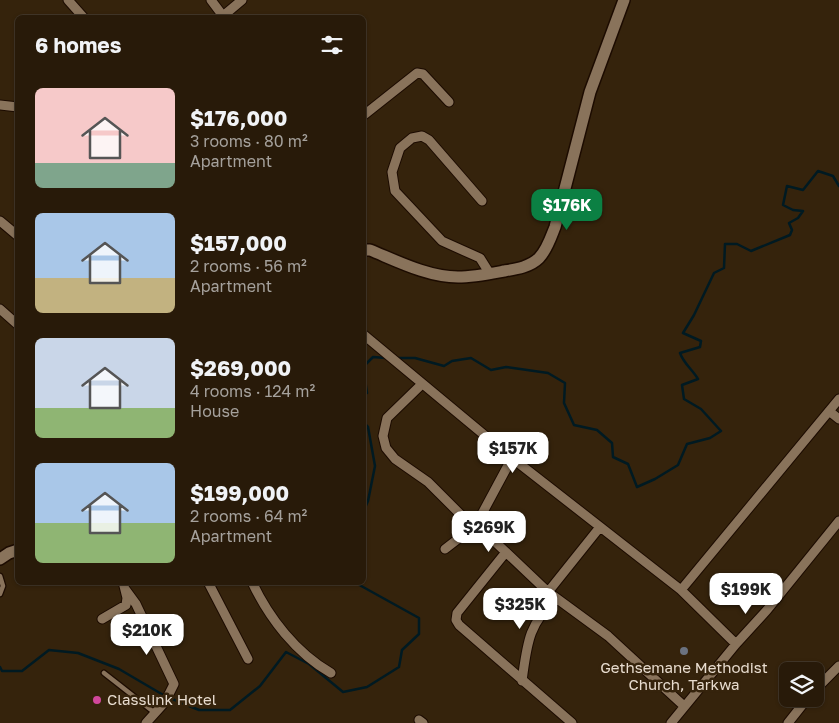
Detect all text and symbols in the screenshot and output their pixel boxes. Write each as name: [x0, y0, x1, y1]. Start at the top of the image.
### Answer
icon: filters: [318, 31, 346, 59]
text: 6 homes: [35, 32, 121, 58]
text: $176,000: [190, 105, 287, 131]
icon: home: [75, 108, 135, 168]
text: 3 rooms · 80 m²: [190, 131, 308, 151]
text: Apartment: [190, 151, 272, 171]
pin: $176K: [532, 188, 602, 231]
text: $176K: [542, 195, 592, 215]
text: $157,000: [190, 230, 287, 256]
icon: home: [75, 233, 135, 293]
text: 2 rooms · 56 m²: [190, 256, 307, 276]
text: Apartment: [190, 276, 272, 296]
text: $269,000: [190, 355, 291, 381]
icon: home: [75, 358, 135, 418]
text: 4 rooms · 124 m²: [190, 381, 315, 401]
text: House: [190, 401, 239, 421]
pin: $157K: [478, 432, 548, 474]
text: $157K: [488, 438, 538, 458]
text: $199,000: [190, 480, 289, 506]
icon: home: [75, 483, 135, 543]
text: 2 rooms · 64 m²: [190, 506, 307, 526]
pin: $269K: [454, 510, 524, 553]
text: $269K: [463, 517, 515, 537]
text: Apartment: [190, 526, 272, 546]
pin: $199K: [711, 572, 781, 615]
text: $199K: [721, 579, 771, 599]
pin: $325K: [485, 588, 555, 630]
text: $325K: [494, 594, 546, 614]
pin: $210K: [112, 614, 182, 656]
text: $210K: [122, 620, 172, 640]
marker: Gethsemane Methodist Church, Tarkwa: [678, 645, 690, 657]
place label: Gethsemane Methodist Church, Tarkwa: [600, 658, 768, 693]
map controls: [779, 662, 824, 707]
button: layers: [779, 662, 824, 707]
place label: Classlink Hotel: [107, 690, 217, 708]
marker: Classlink Hotel: [91, 694, 103, 706]

